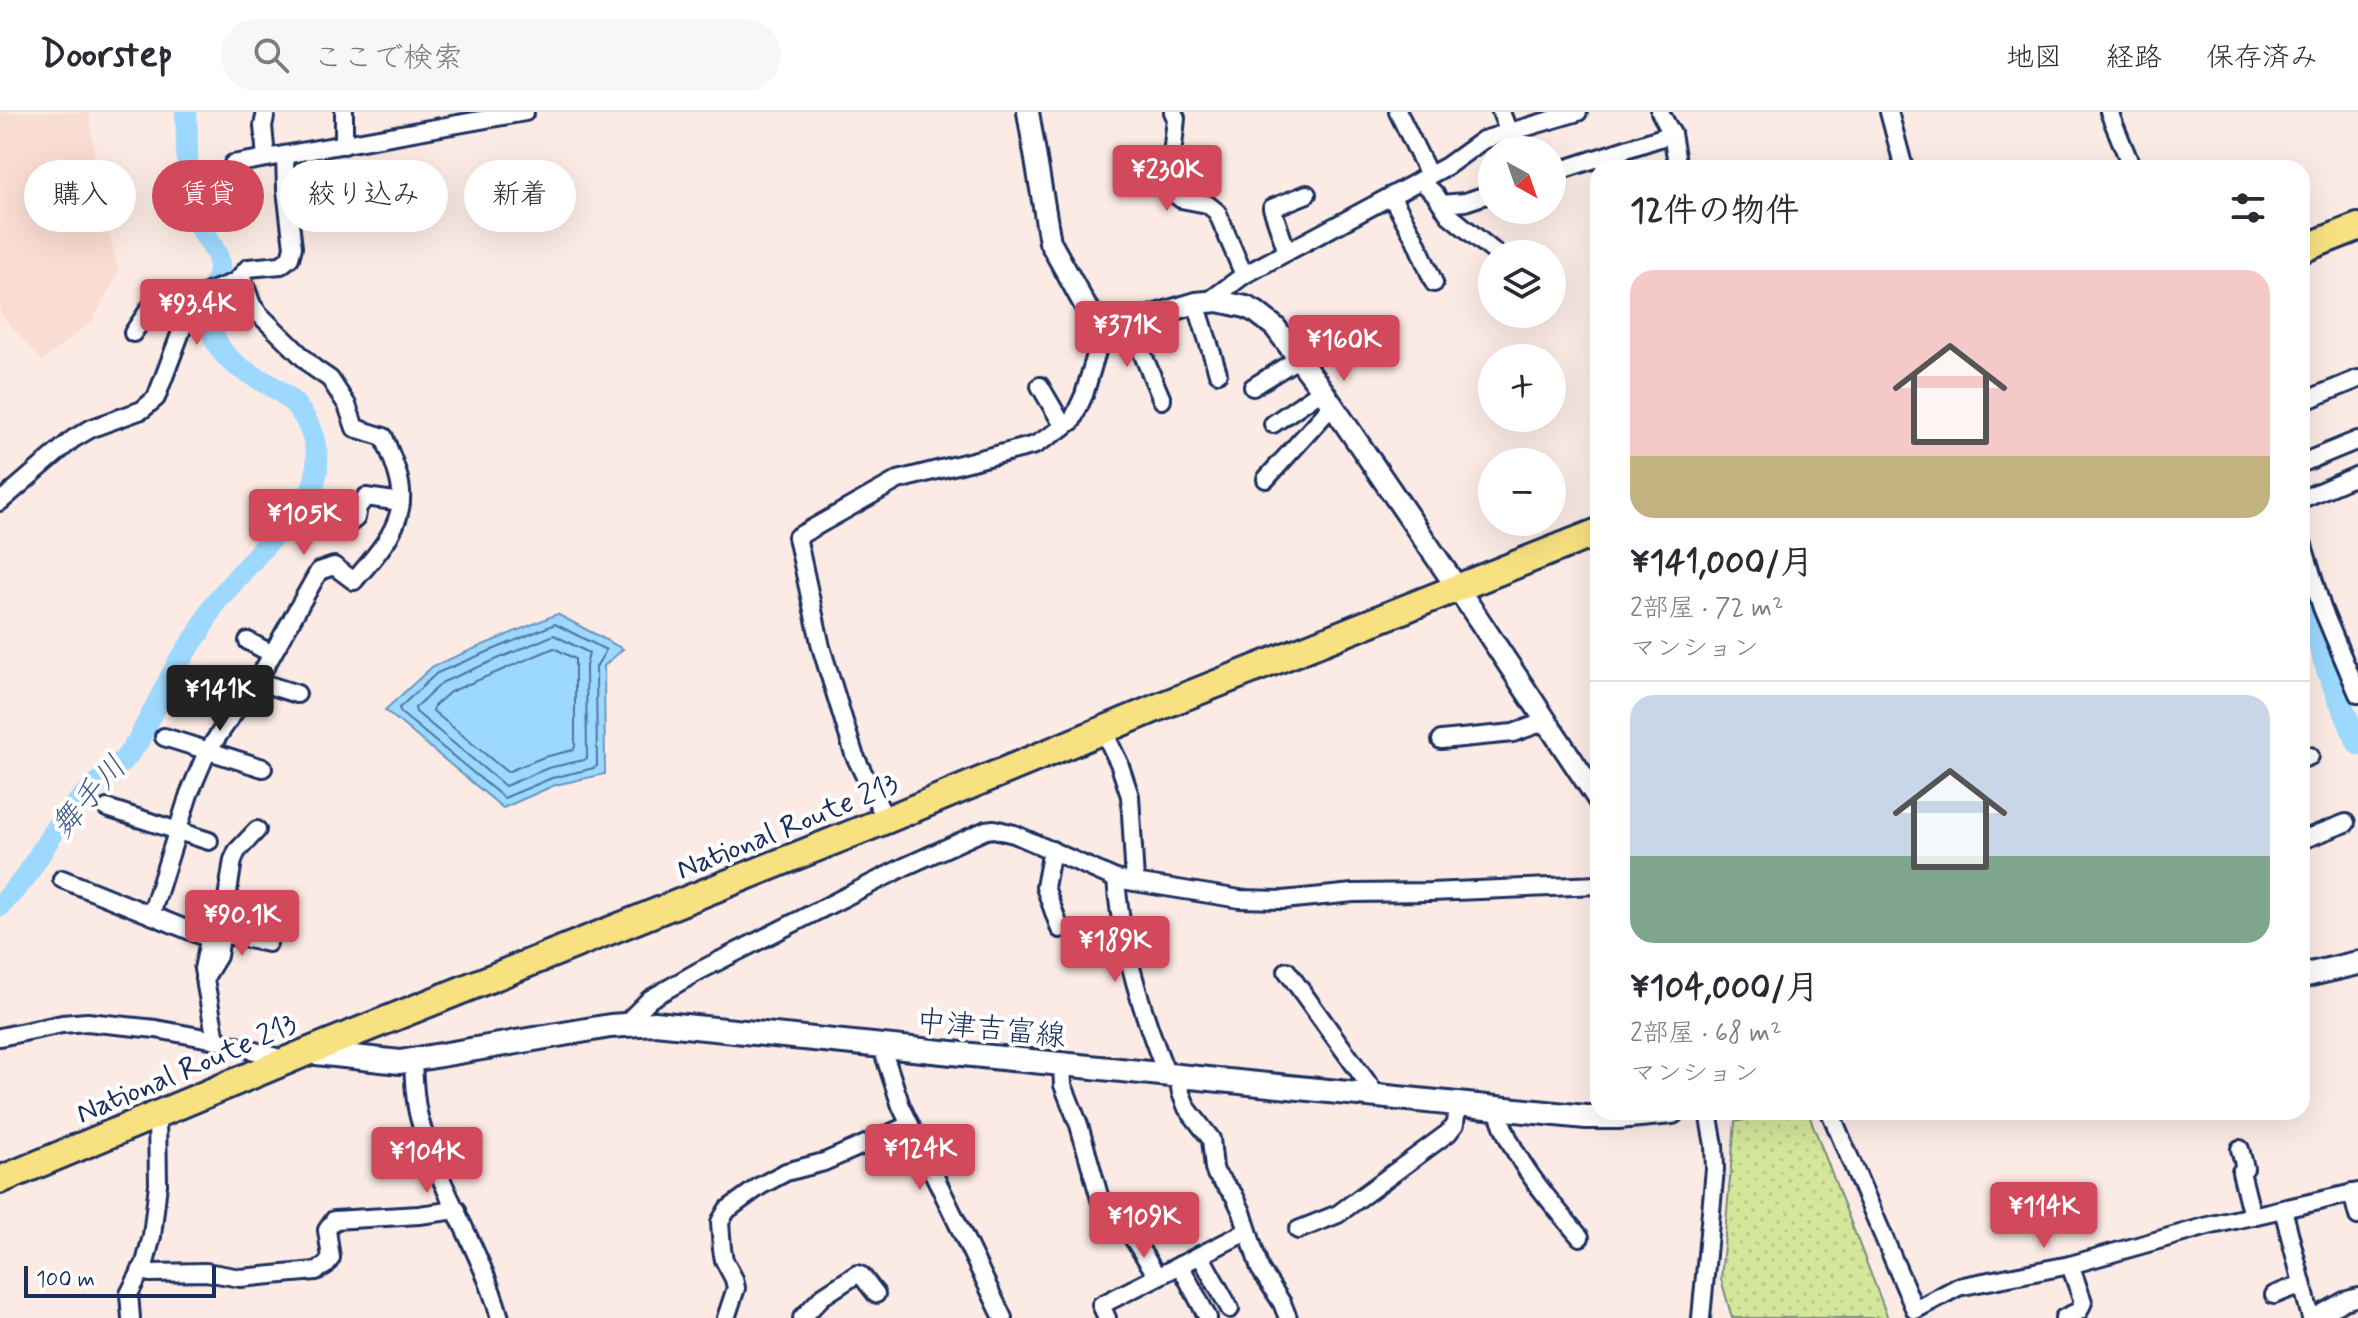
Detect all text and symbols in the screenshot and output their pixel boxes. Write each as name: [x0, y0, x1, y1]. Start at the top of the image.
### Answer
search box: [221, 19, 781, 91]
text: Doorstep: [40, 31, 173, 80]
icon: search: [249, 33, 293, 77]
text: ここで検索: [313, 39, 463, 78]
text: 地図: [2006, 40, 2062, 77]
text: 経路: [2106, 40, 2162, 77]
text: 保存済み: [2206, 40, 2318, 77]
north arrow: [1478, 136, 1566, 224]
map controls: [1478, 136, 1566, 536]
pin: ¥230K: [1111, 145, 1223, 213]
text: ¥230K: [1131, 154, 1203, 188]
chip: 購入: [24, 160, 136, 232]
chip: 賃貸: [152, 160, 264, 232]
chip: 絞り込み: [280, 160, 448, 232]
chip: 新着: [464, 160, 576, 232]
icon: filters: [2226, 186, 2270, 230]
text: 12件の物件: [1630, 189, 1799, 234]
button: layers: [1478, 240, 1566, 328]
pin: ¥93.4K: [132, 279, 262, 347]
text: ¥93.4K: [158, 288, 236, 322]
pin: ¥371K: [1071, 301, 1183, 369]
text: ¥371K: [1093, 310, 1161, 344]
pin: ¥160K: [1288, 315, 1400, 383]
icon: home: [1878, 322, 2022, 466]
text: ¥160K: [1307, 324, 1381, 358]
button: +: [1478, 344, 1566, 432]
button: −: [1478, 448, 1566, 536]
pin: ¥105K: [248, 489, 360, 557]
text: ¥105K: [267, 498, 341, 532]
text: ¥141,000/月: [1630, 541, 1814, 586]
text: 2部屋 · 72 m²: [1630, 592, 1783, 626]
text: マンション: [1630, 632, 1759, 666]
pin: ¥141K: [164, 665, 276, 733]
text: ¥141K: [185, 674, 255, 708]
water label: 舞手川: [42, 747, 137, 847]
icon: home: [1878, 747, 2022, 891]
street label: National Route 213: [671, 765, 904, 890]
pin: ¥90.1K: [177, 890, 307, 958]
text: ¥90.1K: [203, 899, 281, 933]
pin: ¥189K: [1059, 916, 1171, 984]
text: ¥189K: [1079, 925, 1151, 959]
text: ¥104,000/月: [1630, 966, 1819, 1011]
street label: 中津吉富線: [914, 1002, 1067, 1057]
street label: National Route 213: [70, 1005, 303, 1134]
text: 2部屋 · 68 m²: [1630, 1017, 1782, 1051]
text: マンション: [1630, 1057, 1759, 1091]
pin: ¥124K: [864, 1124, 976, 1192]
pin: ¥104K: [371, 1127, 483, 1195]
text: ¥124K: [883, 1133, 957, 1167]
text: ¥104K: [389, 1136, 465, 1170]
pin: ¥114K: [1988, 1182, 2100, 1250]
text: ¥114K: [2008, 1191, 2080, 1225]
pin: ¥109K: [1088, 1192, 1200, 1260]
text: ¥109K: [1107, 1201, 1181, 1235]
scale bar: [24, 1262, 216, 1298]
text: 100 m: [36, 1266, 95, 1294]

